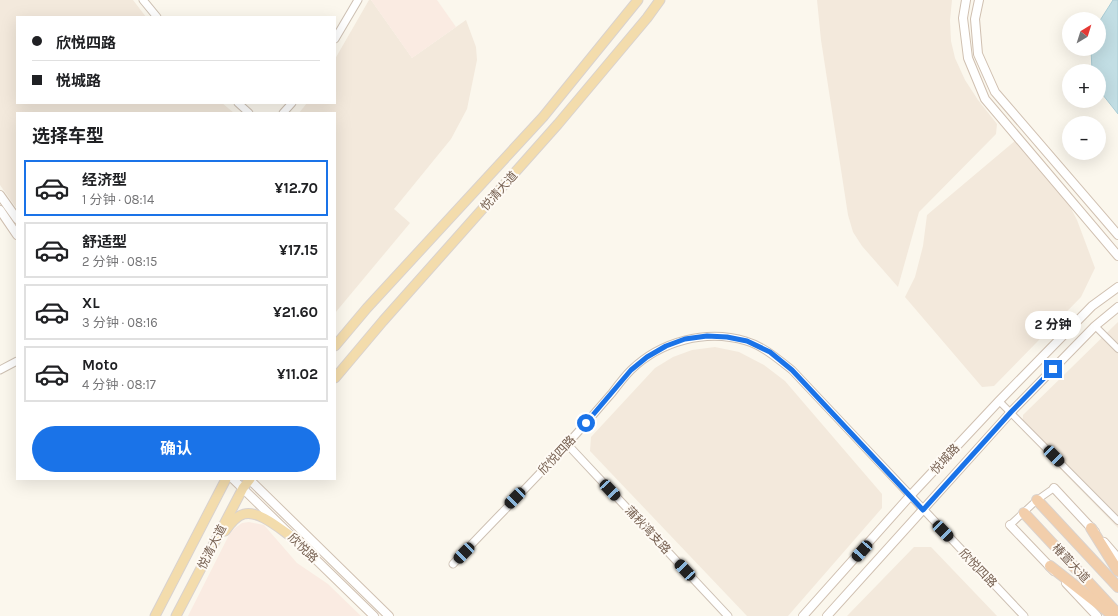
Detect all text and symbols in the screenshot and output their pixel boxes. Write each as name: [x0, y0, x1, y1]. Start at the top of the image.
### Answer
north arrow: [1062, 12, 1106, 56]
map controls: [1062, 12, 1106, 160]
text: 欣悦四路: [56, 34, 116, 52]
button: +: [1062, 64, 1106, 108]
text: 悦城路: [56, 72, 101, 90]
button: −: [1062, 116, 1106, 160]
text: 选择车型: [32, 125, 104, 147]
street label: 悦清大道: [478, 168, 520, 214]
icon: car: [34, 170, 70, 206]
text: 经济型: [82, 171, 127, 189]
text: ¥12.70: [275, 179, 318, 197]
text: 1 分钟 · 08:14: [82, 192, 154, 207]
icon: car: [34, 232, 70, 268]
text: 舒适型: [82, 233, 127, 251]
text: ¥17.15: [279, 241, 318, 259]
text: 2 分钟 · 08:15: [82, 254, 157, 269]
icon: car: [34, 294, 70, 330]
text: XL: [82, 294, 100, 312]
text: ¥21.60: [273, 303, 318, 321]
callout: 2 分钟: [1025, 311, 1081, 339]
text: 3 分钟 · 08:16: [82, 315, 158, 330]
text: 2 分钟: [1034, 317, 1072, 332]
icon: car: [34, 356, 70, 392]
text: Moto: [82, 356, 118, 374]
route end: [1044, 360, 1062, 378]
text: ¥11.02: [277, 365, 318, 383]
text: 4 分钟 · 08:17: [82, 377, 156, 392]
route start: [577, 414, 595, 432]
button: 确认: [32, 426, 320, 472]
street label: 欣悦四路: [536, 433, 578, 477]
street label: 悦城路: [928, 441, 962, 477]
car: [1041, 443, 1067, 469]
car: [597, 477, 623, 503]
car: [502, 485, 528, 511]
street label: 蒲秋湾支路: [622, 503, 674, 557]
car: [930, 518, 956, 544]
street label: 悦清大道: [195, 522, 229, 572]
street label: 欣悦路: [285, 530, 321, 566]
car: [850, 538, 874, 564]
car: [451, 540, 477, 566]
street label: 椿萱大道: [1050, 541, 1092, 585]
street label: 欣悦四路: [956, 546, 1000, 590]
car: [672, 557, 698, 583]

